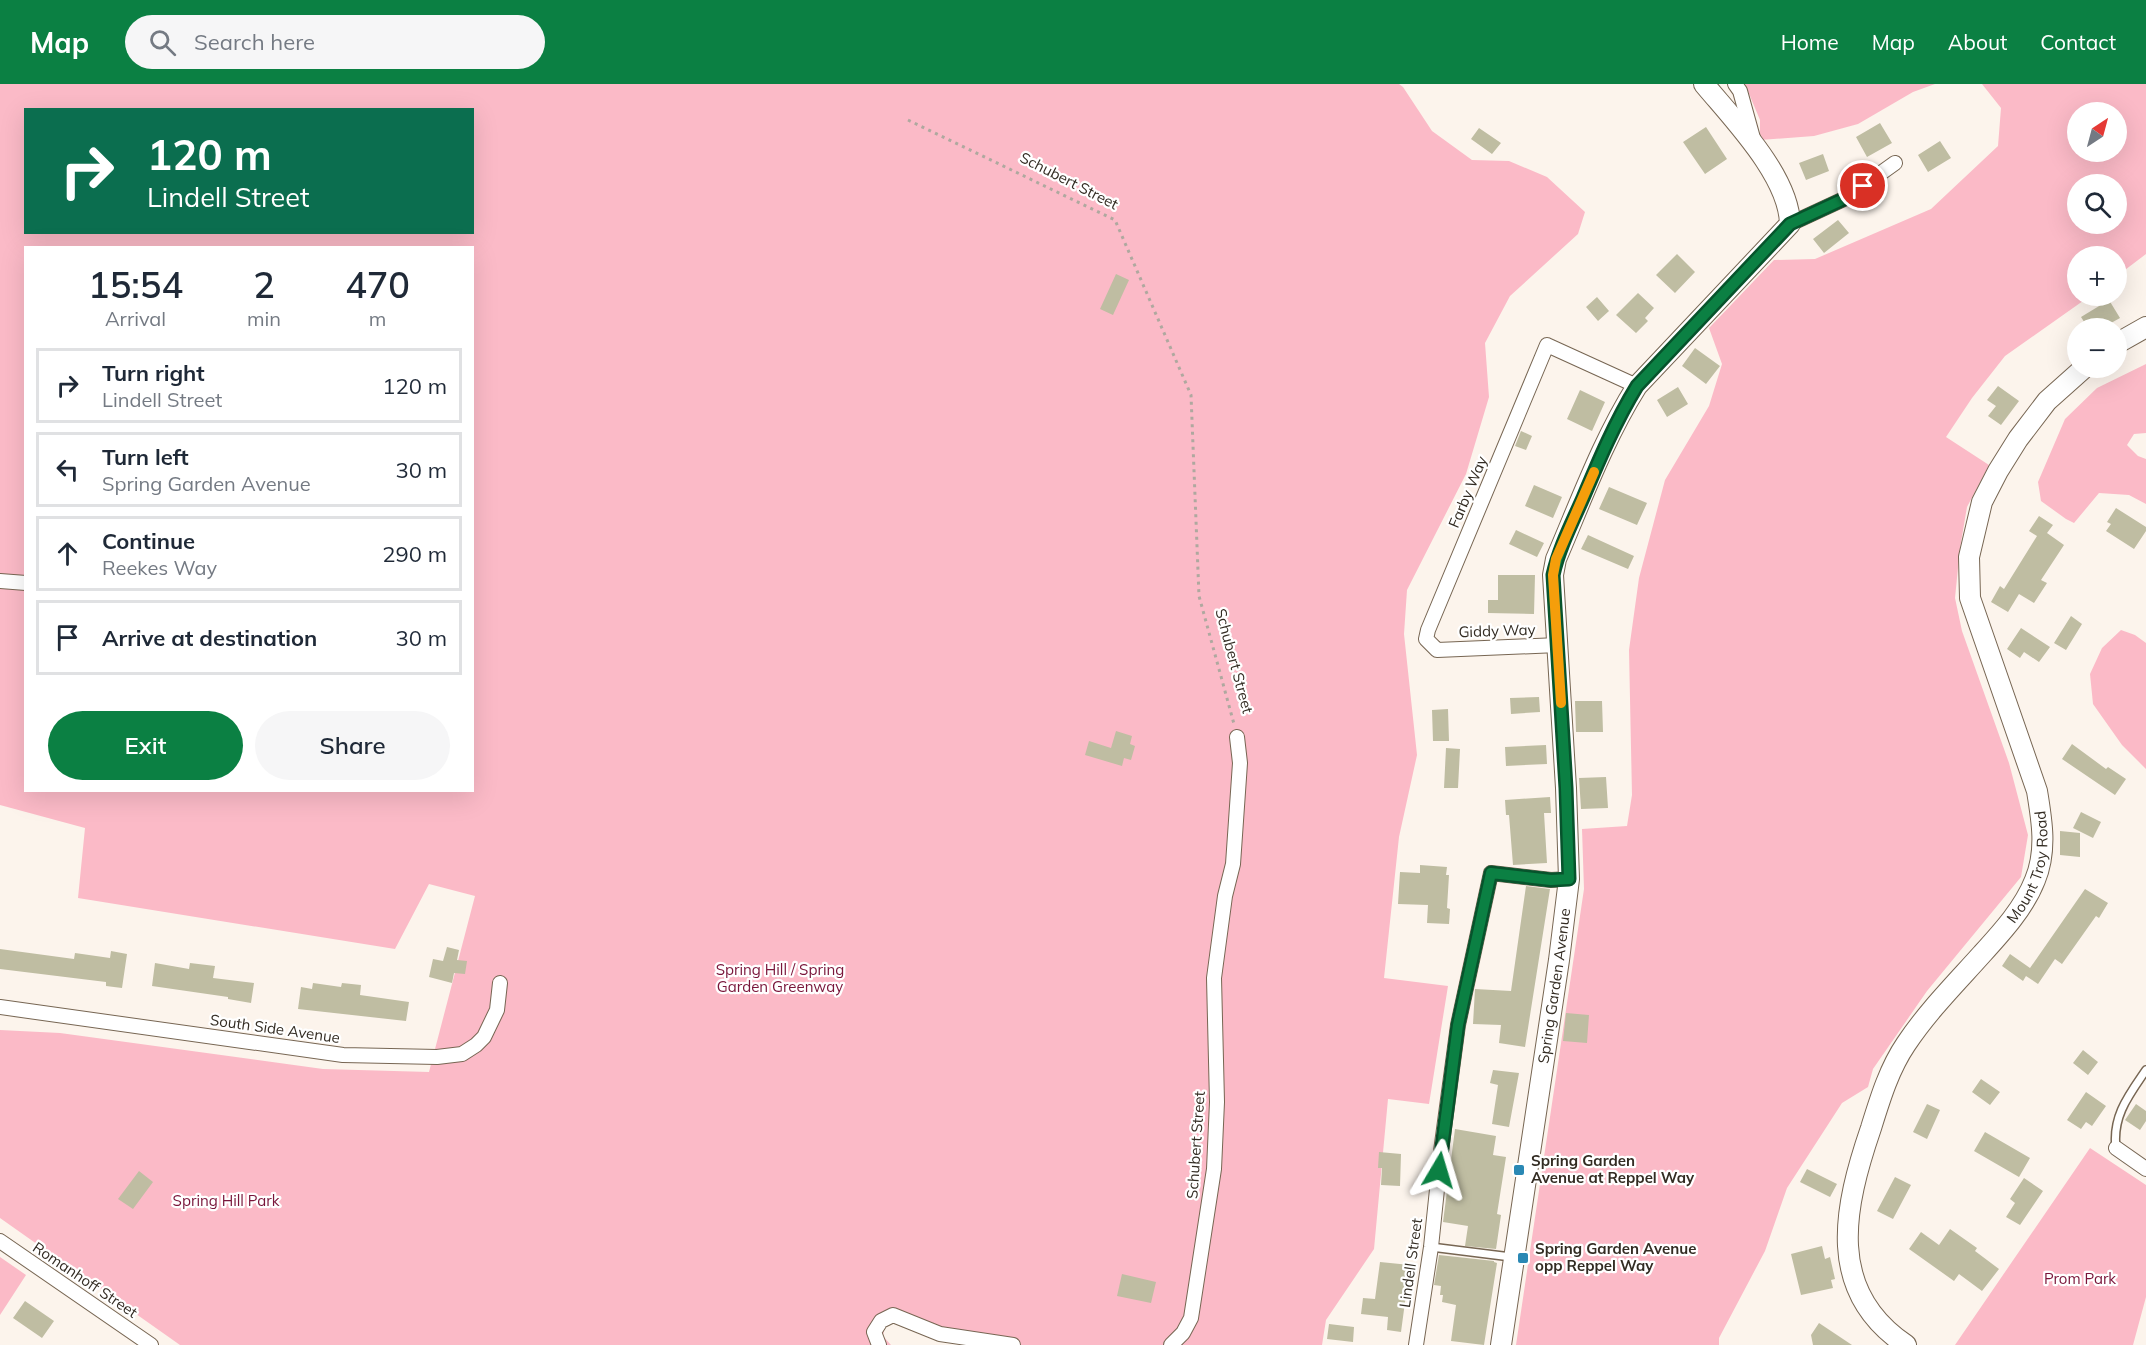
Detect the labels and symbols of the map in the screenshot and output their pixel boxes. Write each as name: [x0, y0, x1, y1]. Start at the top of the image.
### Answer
north arrow: [2067, 102, 2127, 162]
street label: Schubert Street: [1017, 148, 1122, 214]
pin: [1837, 160, 1888, 211]
street label: Farby Way: [1444, 453, 1491, 531]
street label: Schubert Street: [1211, 606, 1258, 715]
street label: Giddy Way: [1458, 620, 1536, 641]
street label: Mount Troy Road: [2002, 810, 2051, 927]
street label: Spring Garden Avenue: [1534, 907, 1574, 1065]
park label: Spring Hill / Spring Garden Greenway: [716, 960, 844, 996]
street label: South Side Avenue: [209, 1010, 341, 1047]
street label: Schubert Street: [1182, 1090, 1209, 1199]
position arrow: [1407, 1138, 1471, 1202]
place label: Spring Garden Avenue at Reppel Way: [1531, 1151, 1695, 1187]
marker: Spring Garden Avenue at Reppel Way: [1512, 1163, 1526, 1177]
park label: Spring Hill Park: [173, 1191, 280, 1210]
street label: Lindell Street: [1395, 1217, 1426, 1309]
street label: Romanhoff Street: [29, 1238, 141, 1322]
place label: Spring Garden Avenue opp Reppel Way: [1535, 1239, 1696, 1275]
marker: Spring Garden Avenue opp Reppel Way: [1516, 1251, 1530, 1265]
park label: Prom Park: [2044, 1269, 2116, 1288]

